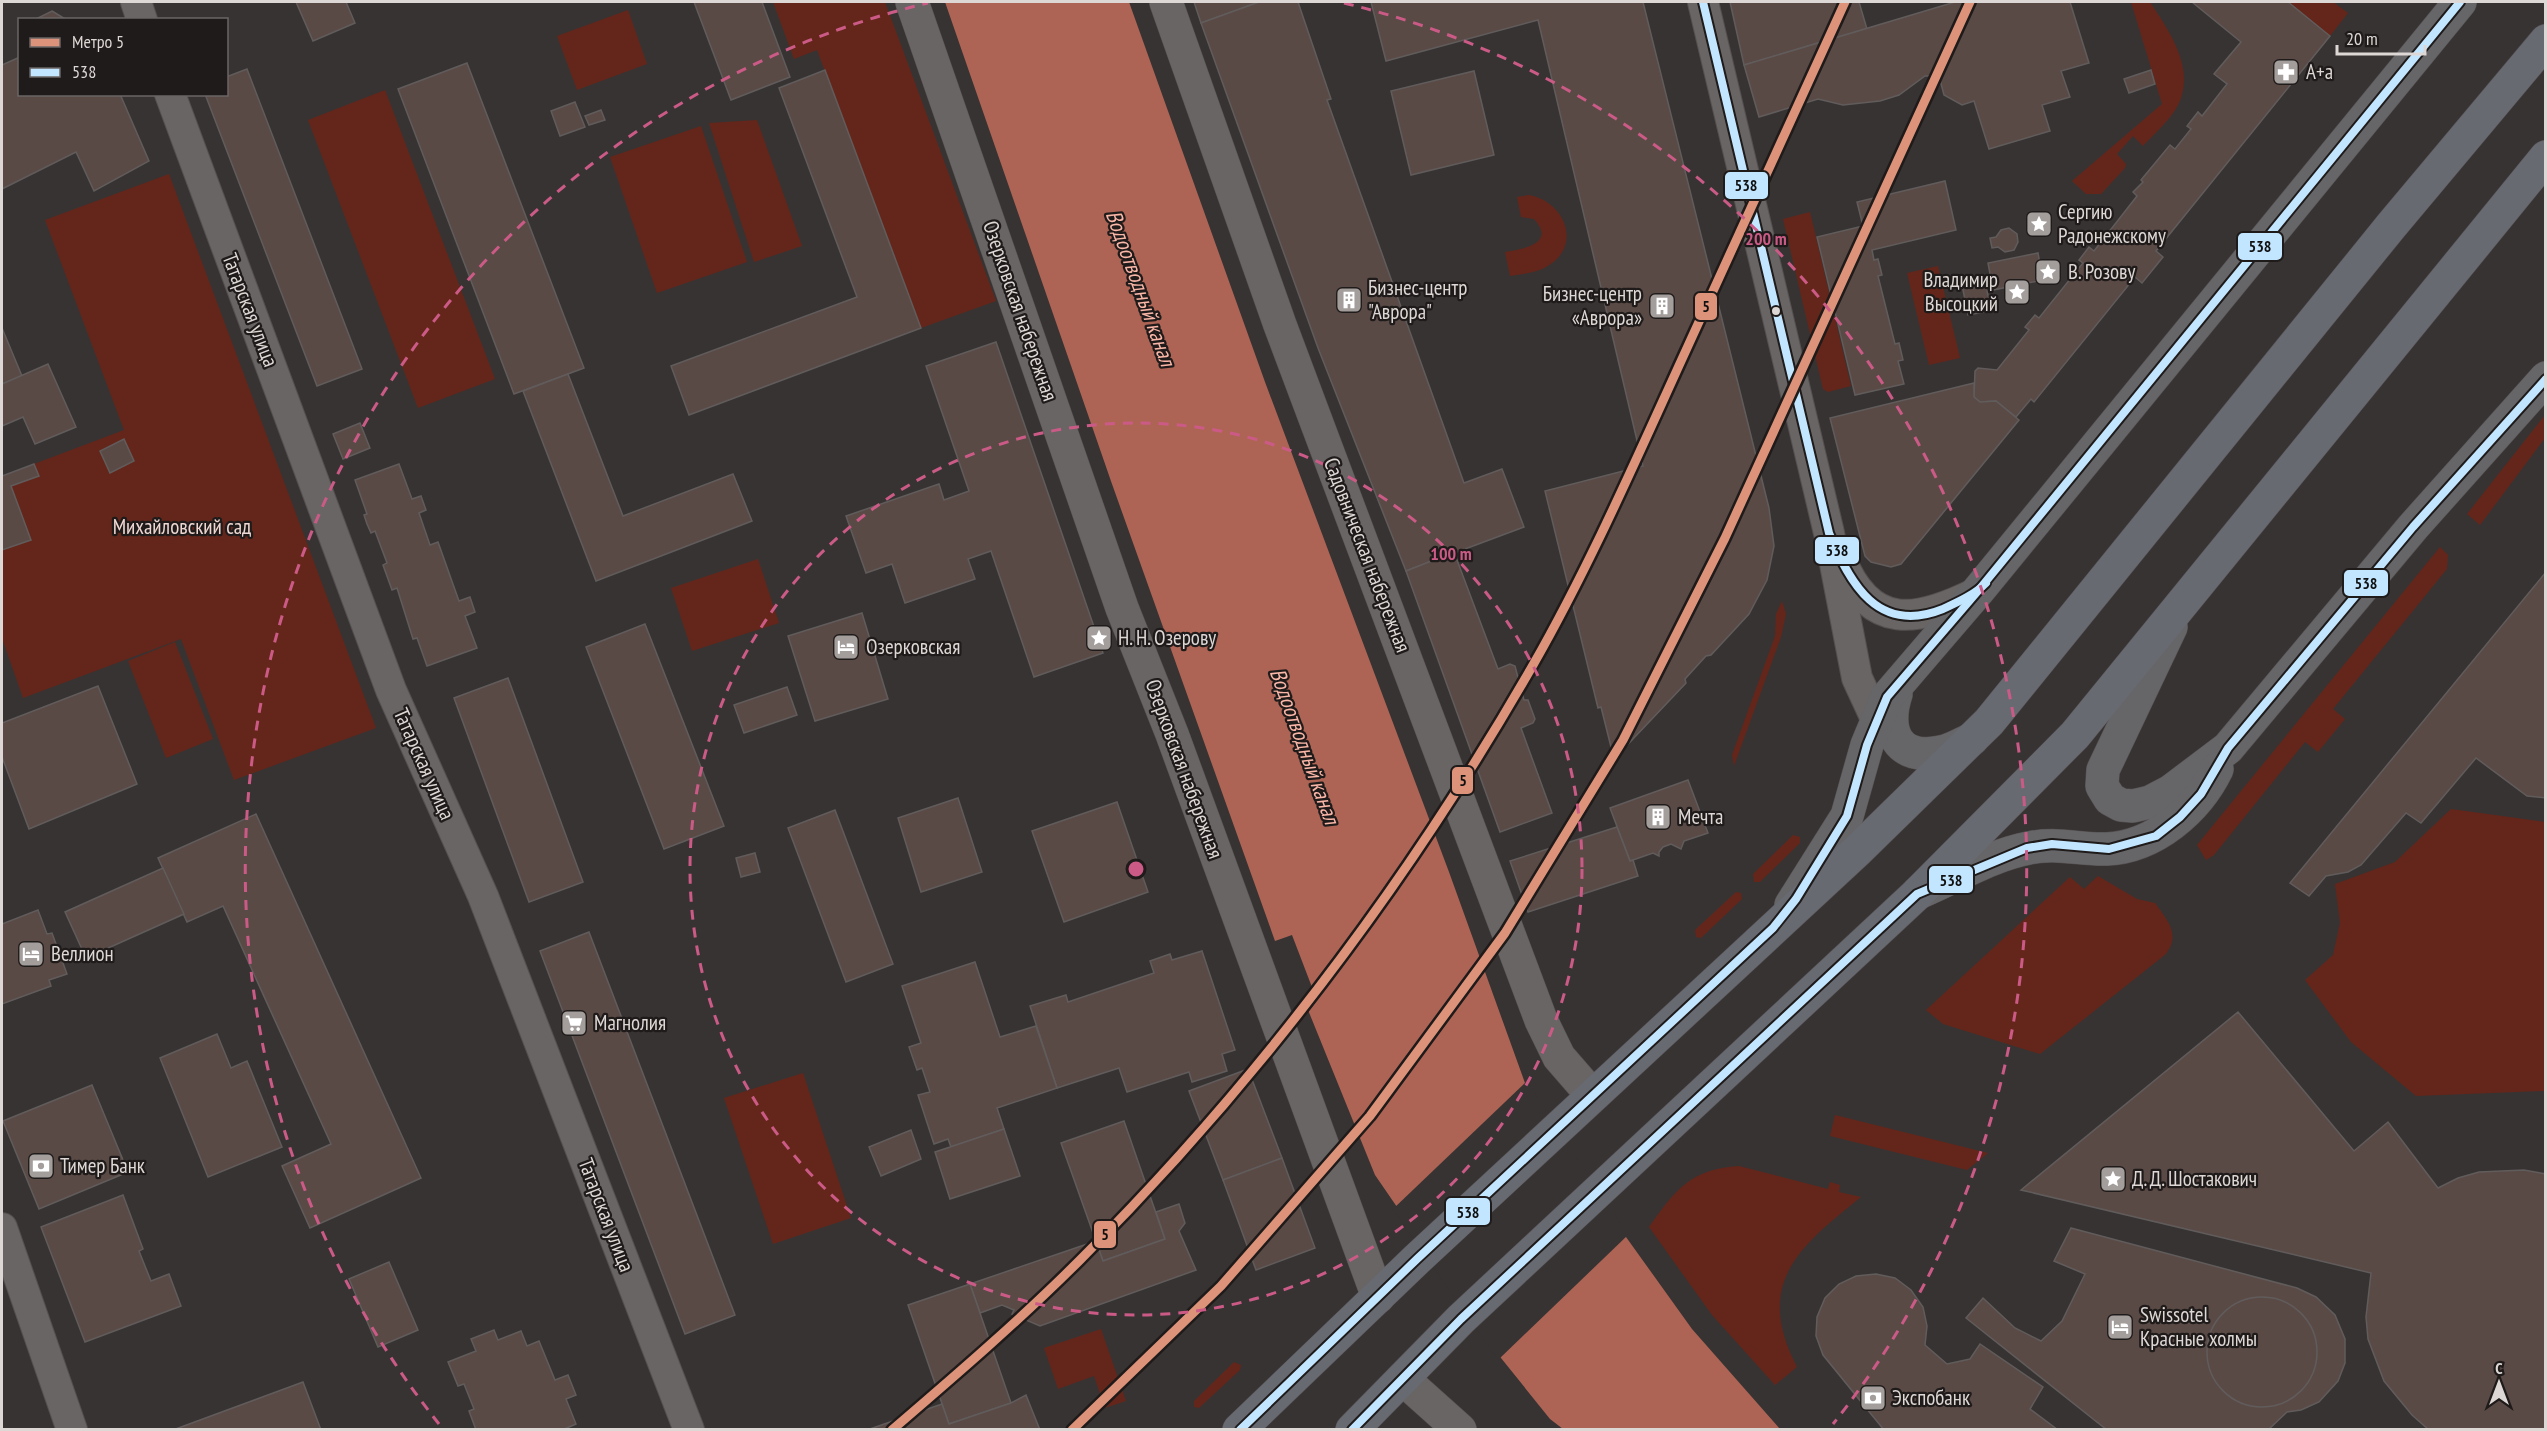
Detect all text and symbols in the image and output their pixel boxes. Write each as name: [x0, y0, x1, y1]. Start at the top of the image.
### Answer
legend: [18, 18, 228, 96]
scale bar: [2337, 18, 2426, 56]
text: 20 m: [2346, 27, 2378, 50]
text: Метро 5: [72, 30, 124, 53]
pharmacy icon: А+а: [2271, 57, 2301, 87]
place label: А+а: [2306, 58, 2333, 85]
text: 538: [72, 60, 96, 83]
line badge: 538: [1724, 171, 1769, 200]
text: 538: [1735, 175, 1757, 195]
place label: Сергию Радонежскому: [2058, 198, 2166, 249]
water label: Водоотводный канал: [1100, 206, 1183, 372]
place icon: Сергию Радонежскому: [2024, 209, 2054, 239]
street label: Озерковская набережная: [977, 217, 1064, 404]
text: 200 m: [1745, 227, 1787, 250]
line badge: 538: [2237, 232, 2283, 261]
text: 538: [2249, 236, 2271, 256]
street label: Татарская улица: [216, 249, 285, 371]
place icon: В. Розову: [2033, 257, 2063, 287]
place label: В. Розову: [2068, 258, 2136, 285]
place label: Владимир Высоцкий: [1923, 266, 1998, 317]
place label: Бизнес-центр "Аврора": [1368, 274, 1467, 325]
place icon: Владимир Высоцкий: [2002, 277, 2032, 307]
place label: Бизнес-центр «Аврора»: [1543, 280, 1642, 331]
building icon: Бизнес-центр "Аврора": [1334, 285, 1364, 315]
building icon: Бизнес-центр «Аврора»: [1647, 291, 1677, 321]
line badge: 5: [1694, 292, 1718, 321]
text: 5: [1702, 296, 1710, 316]
unlabelled marker: [1770, 305, 1782, 317]
street label: Садовническая набережная: [1318, 454, 1417, 656]
park label: Михайловский сад: [113, 513, 251, 540]
line badge: 538: [1814, 536, 1860, 565]
text: 538: [1826, 540, 1848, 560]
text: 100 m: [1430, 542, 1472, 565]
line badge: 538: [2343, 569, 2389, 597]
text: 538: [2355, 573, 2377, 593]
place icon: Н. Н. Озерову: [1084, 623, 1114, 653]
place label: Н. Н. Озерову: [1118, 624, 1216, 651]
hotel icon: Озерковская: [831, 632, 861, 662]
place label: Озерковская: [866, 633, 960, 660]
water label: Водоотводный канал: [1264, 664, 1347, 830]
street label: Озерковская набережная: [1140, 676, 1229, 862]
street label: Татарская улица: [388, 704, 461, 824]
line badge: 5: [1451, 766, 1474, 795]
text: 5: [1459, 770, 1467, 790]
building icon: Мечта: [1643, 802, 1673, 832]
place label: Мечта: [1678, 803, 1724, 830]
centre of rings: [1126, 859, 1146, 879]
line badge: 538: [1928, 865, 1974, 894]
text: 538: [1940, 870, 1962, 890]
hotel icon: Веллион: [16, 939, 46, 969]
place label: Веллион: [51, 940, 114, 967]
supermarket icon: Магнолия: [559, 1008, 589, 1038]
place label: Магнолия: [594, 1009, 666, 1036]
bank icon: Тимер Банк: [26, 1151, 56, 1181]
place label: Тимер Банк: [60, 1152, 145, 1179]
street label: Татарская улица: [572, 1154, 641, 1276]
place icon: Д. Д. Шостакович: [2098, 1164, 2128, 1194]
place label: Д. Д. Шостакович: [2132, 1165, 2257, 1192]
line badge: 538: [1445, 1197, 1491, 1226]
text: 538: [1457, 1202, 1479, 1222]
line badge: 5: [1093, 1220, 1117, 1249]
text: 5: [1101, 1224, 1109, 1244]
place label: Swissotel Красные холмы: [2140, 1301, 2257, 1352]
hotel icon: Swissotel Красные холмы: [2105, 1312, 2135, 1342]
north arrow: [2469, 1353, 2529, 1413]
text: С: [2495, 1358, 2503, 1378]
bank icon: Экспобанк: [1858, 1383, 1888, 1413]
place label: Экспобанк: [1892, 1384, 1970, 1411]

